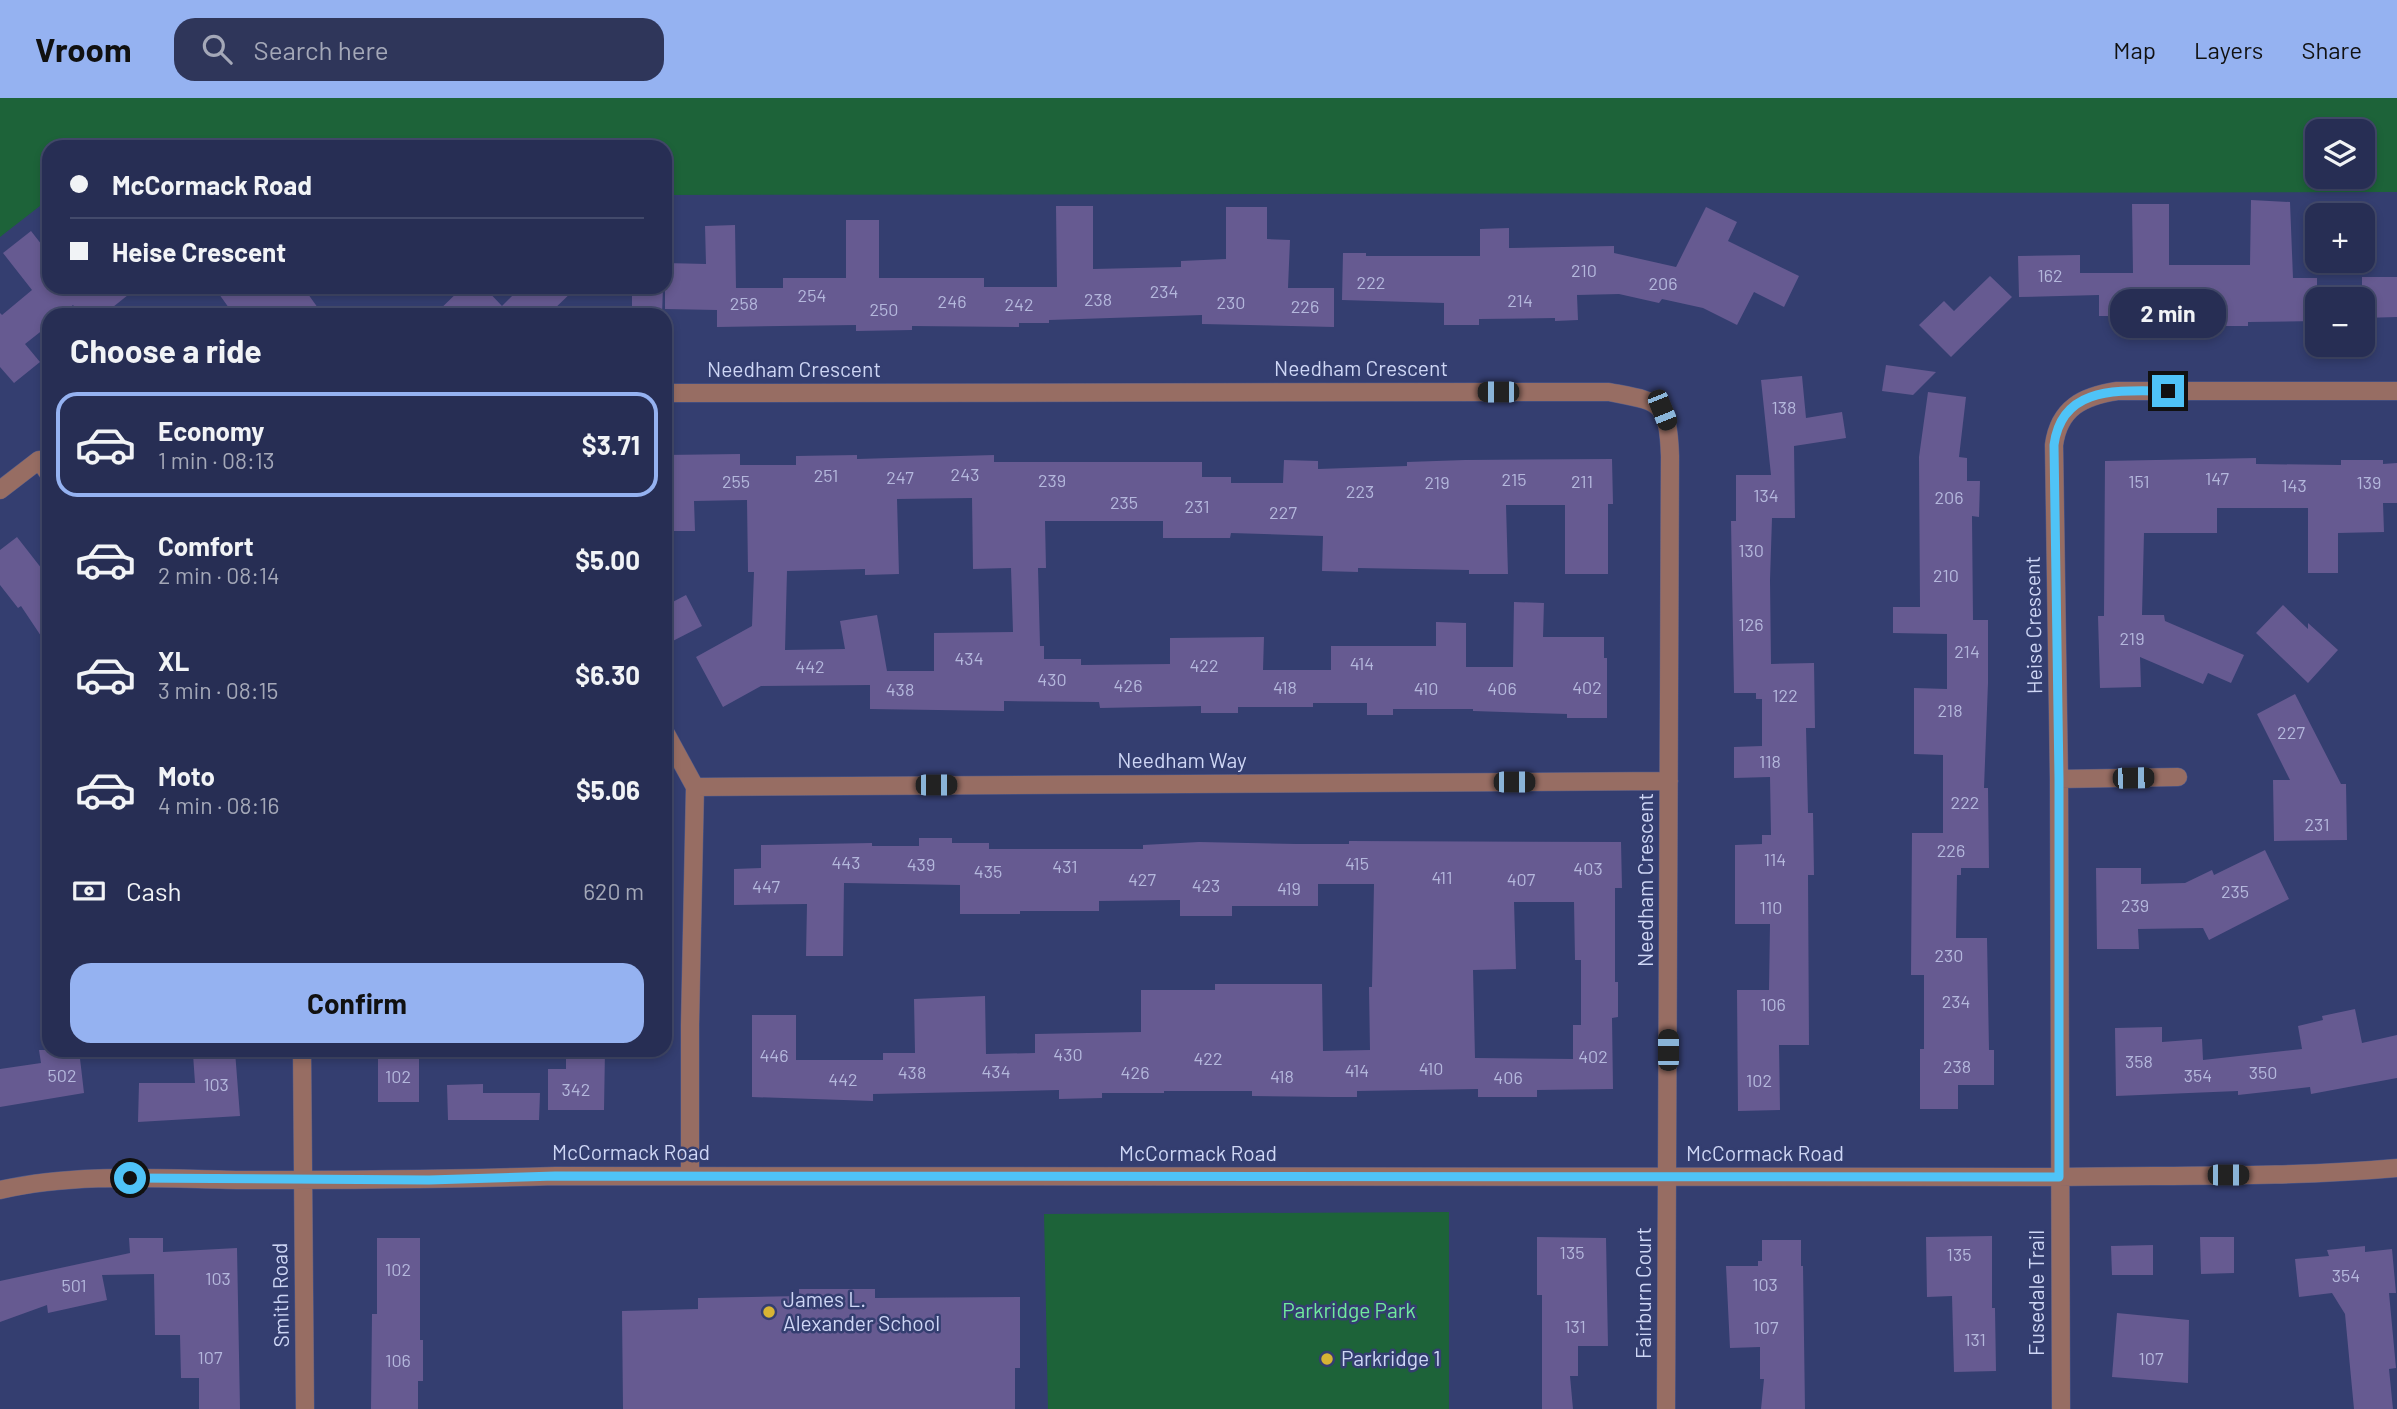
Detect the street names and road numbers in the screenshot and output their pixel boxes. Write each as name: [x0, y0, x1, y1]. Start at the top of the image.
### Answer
street label: Needham Crescent: [1274, 355, 1448, 380]
street label: Needham Crescent: [707, 356, 881, 381]
street label: Heise Crescent: [2019, 556, 2046, 694]
street label: Needham Way: [1117, 747, 1247, 772]
street label: Needham Crescent: [1632, 793, 1657, 967]
street label: McCormack Road: [552, 1139, 710, 1164]
street label: McCormack Road: [1119, 1140, 1277, 1165]
street label: McCormack Road: [1686, 1140, 1844, 1165]
street label: Fairburn Court: [1630, 1227, 1655, 1359]
street label: Fusedale Trail: [2023, 1230, 2048, 1356]
street label: Smith Road: [266, 1243, 293, 1348]

